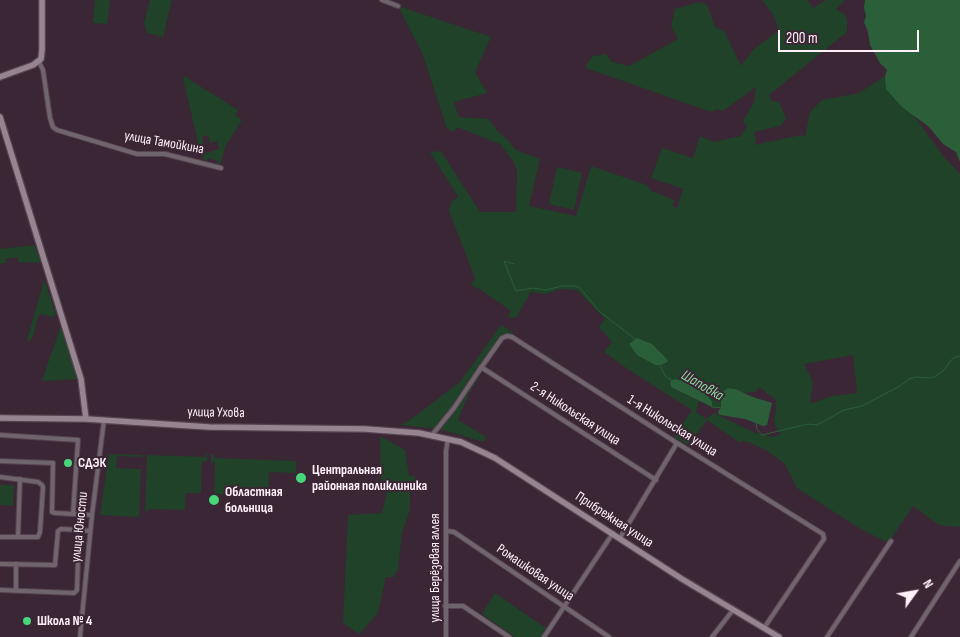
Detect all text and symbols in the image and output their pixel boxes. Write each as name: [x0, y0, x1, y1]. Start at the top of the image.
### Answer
scale bar: [780, 20, 921, 52]
text: 200 m: [786, 29, 818, 48]
street label: улица Тамойкина: [123, 128, 205, 158]
water label: Шаповка: [678, 367, 726, 405]
street label: 2-я Никольская улица: [527, 379, 623, 449]
street label: 1-я Никольская улица: [624, 392, 720, 460]
street label: улица Ухова: [187, 404, 245, 422]
place label: СДЭК: [78, 455, 106, 471]
marker: СДЭК: [62, 457, 74, 469]
place label: Центральная районная поликлиника: [312, 462, 427, 494]
marker: Центральная районная поликлиника: [294, 471, 308, 485]
place label: Областная больница: [225, 484, 283, 516]
street label: Прибрежная улица: [572, 488, 656, 552]
street label: улица Юности: [68, 491, 92, 563]
marker: Областная больница: [207, 493, 221, 507]
street label: улица Берёзовая аллея: [427, 513, 443, 623]
street label: Ромашковая улица: [493, 541, 577, 605]
north arrow: [890, 567, 940, 617]
text: N: [919, 576, 937, 591]
place label: Школа № 4: [37, 613, 92, 629]
marker: Школа № 4: [21, 615, 33, 627]

